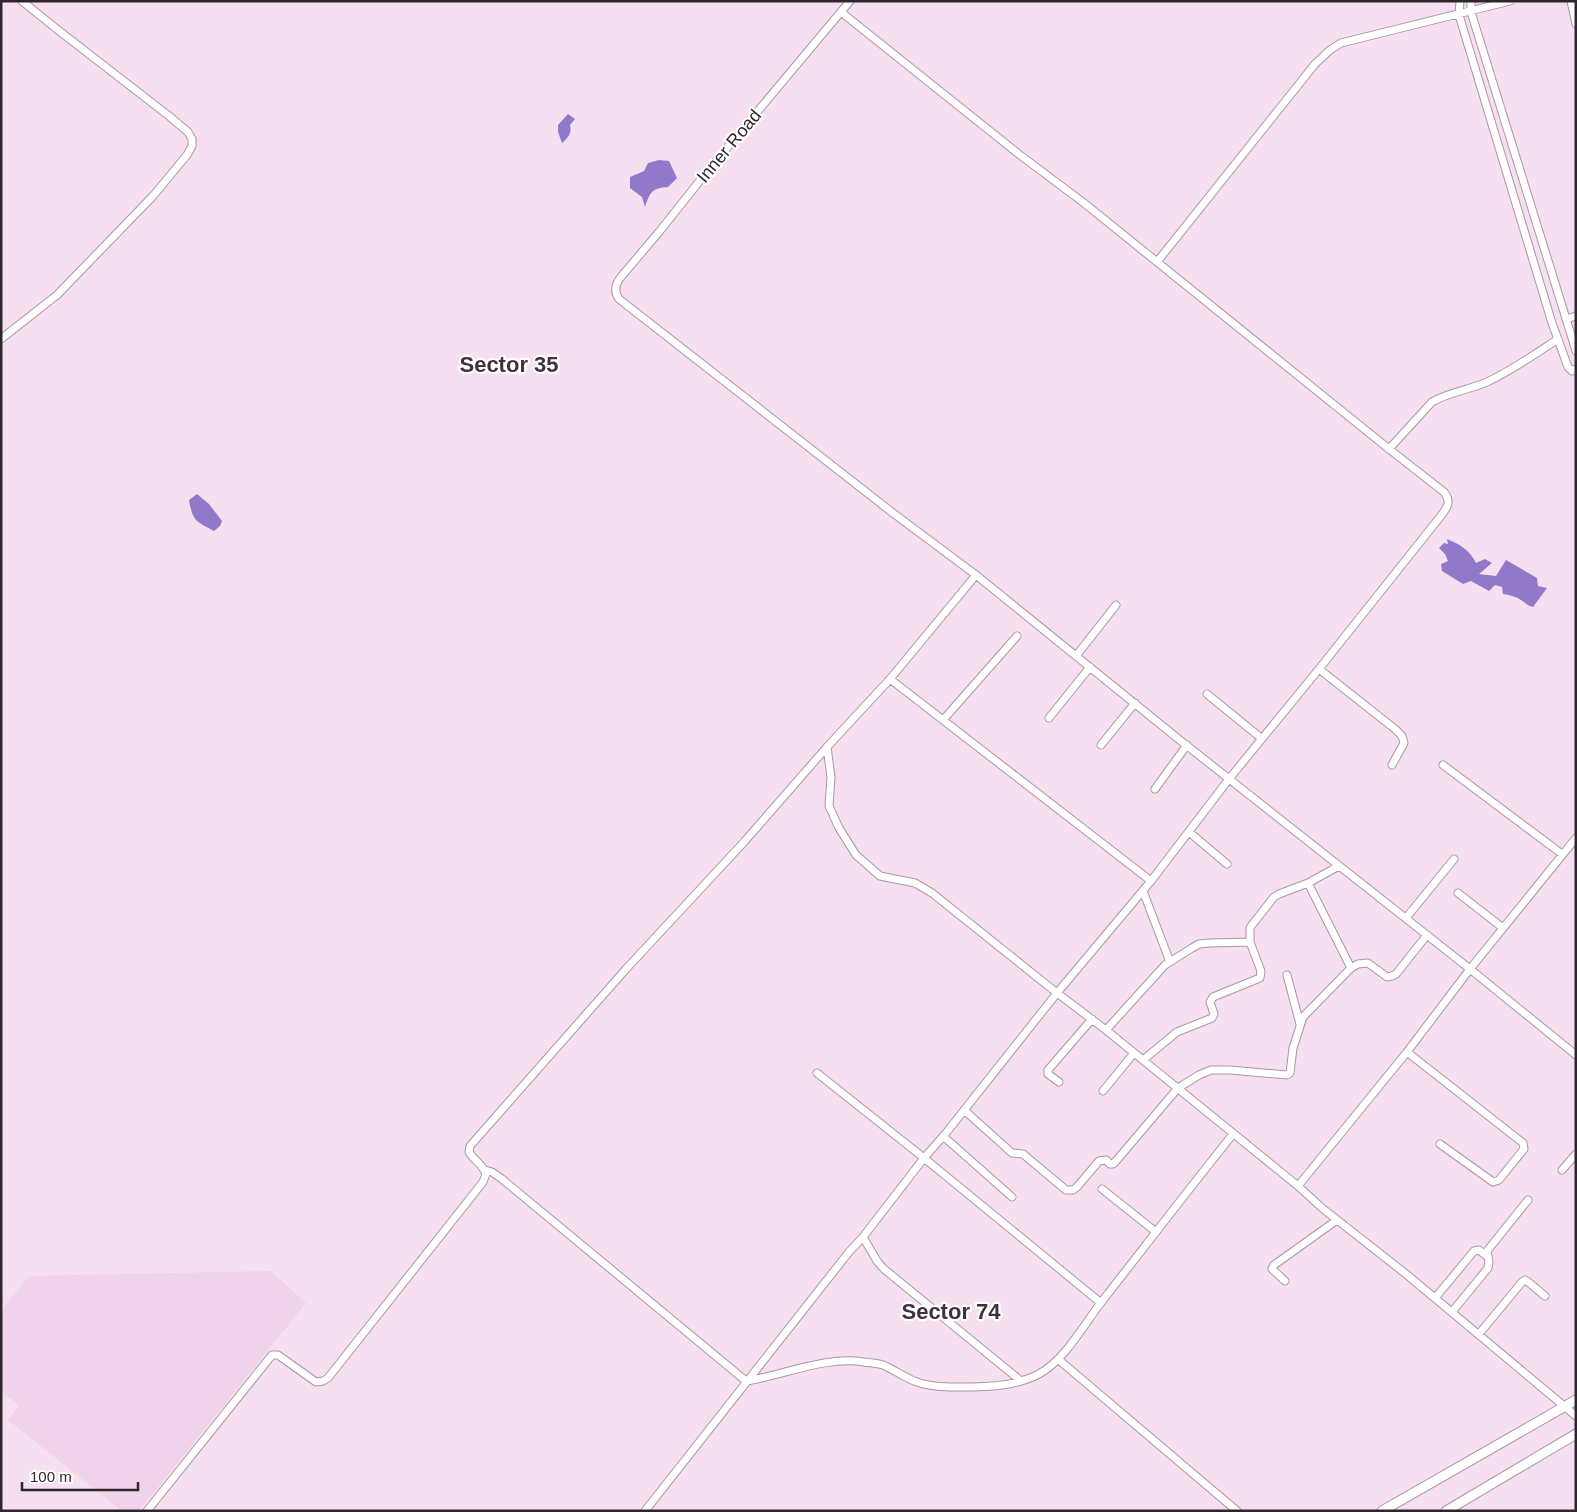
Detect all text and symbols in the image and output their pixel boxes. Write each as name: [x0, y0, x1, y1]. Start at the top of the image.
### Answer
street label: Inner Road: [693, 105, 765, 187]
district label: Sector 35: [459, 352, 559, 377]
district label: Sector 74: [901, 1299, 1001, 1324]
scale bar: [22, 1460, 139, 1492]
text: 100 m: [30, 1468, 72, 1485]

